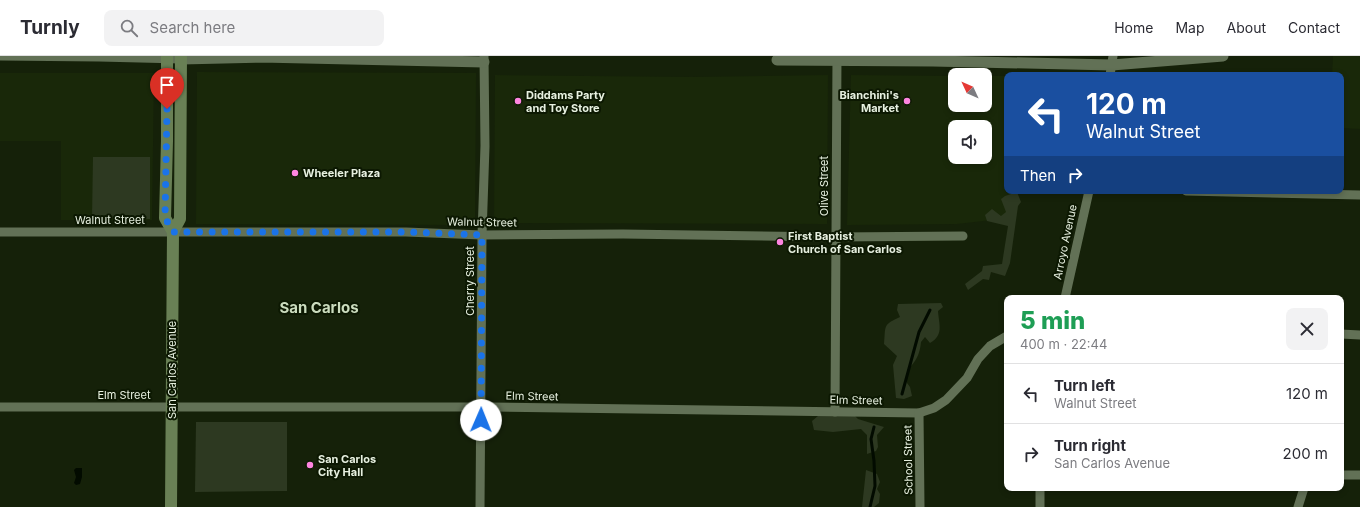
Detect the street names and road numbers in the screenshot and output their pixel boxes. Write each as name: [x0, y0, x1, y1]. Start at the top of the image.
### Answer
street label: Olive Street: [817, 155, 831, 216]
street label: Arroyo Avenue: [1050, 203, 1080, 281]
street label: Walnut Street: [75, 213, 145, 227]
street label: Walnut Street: [447, 214, 517, 230]
street label: Cherry Street: [463, 246, 477, 316]
street label: San Carlos Avenue: [165, 321, 179, 419]
street label: Elm Street: [97, 388, 151, 402]
street label: Elm Street: [505, 389, 559, 403]
street label: Elm Street: [829, 393, 883, 407]
street label: School Street: [900, 425, 916, 495]

